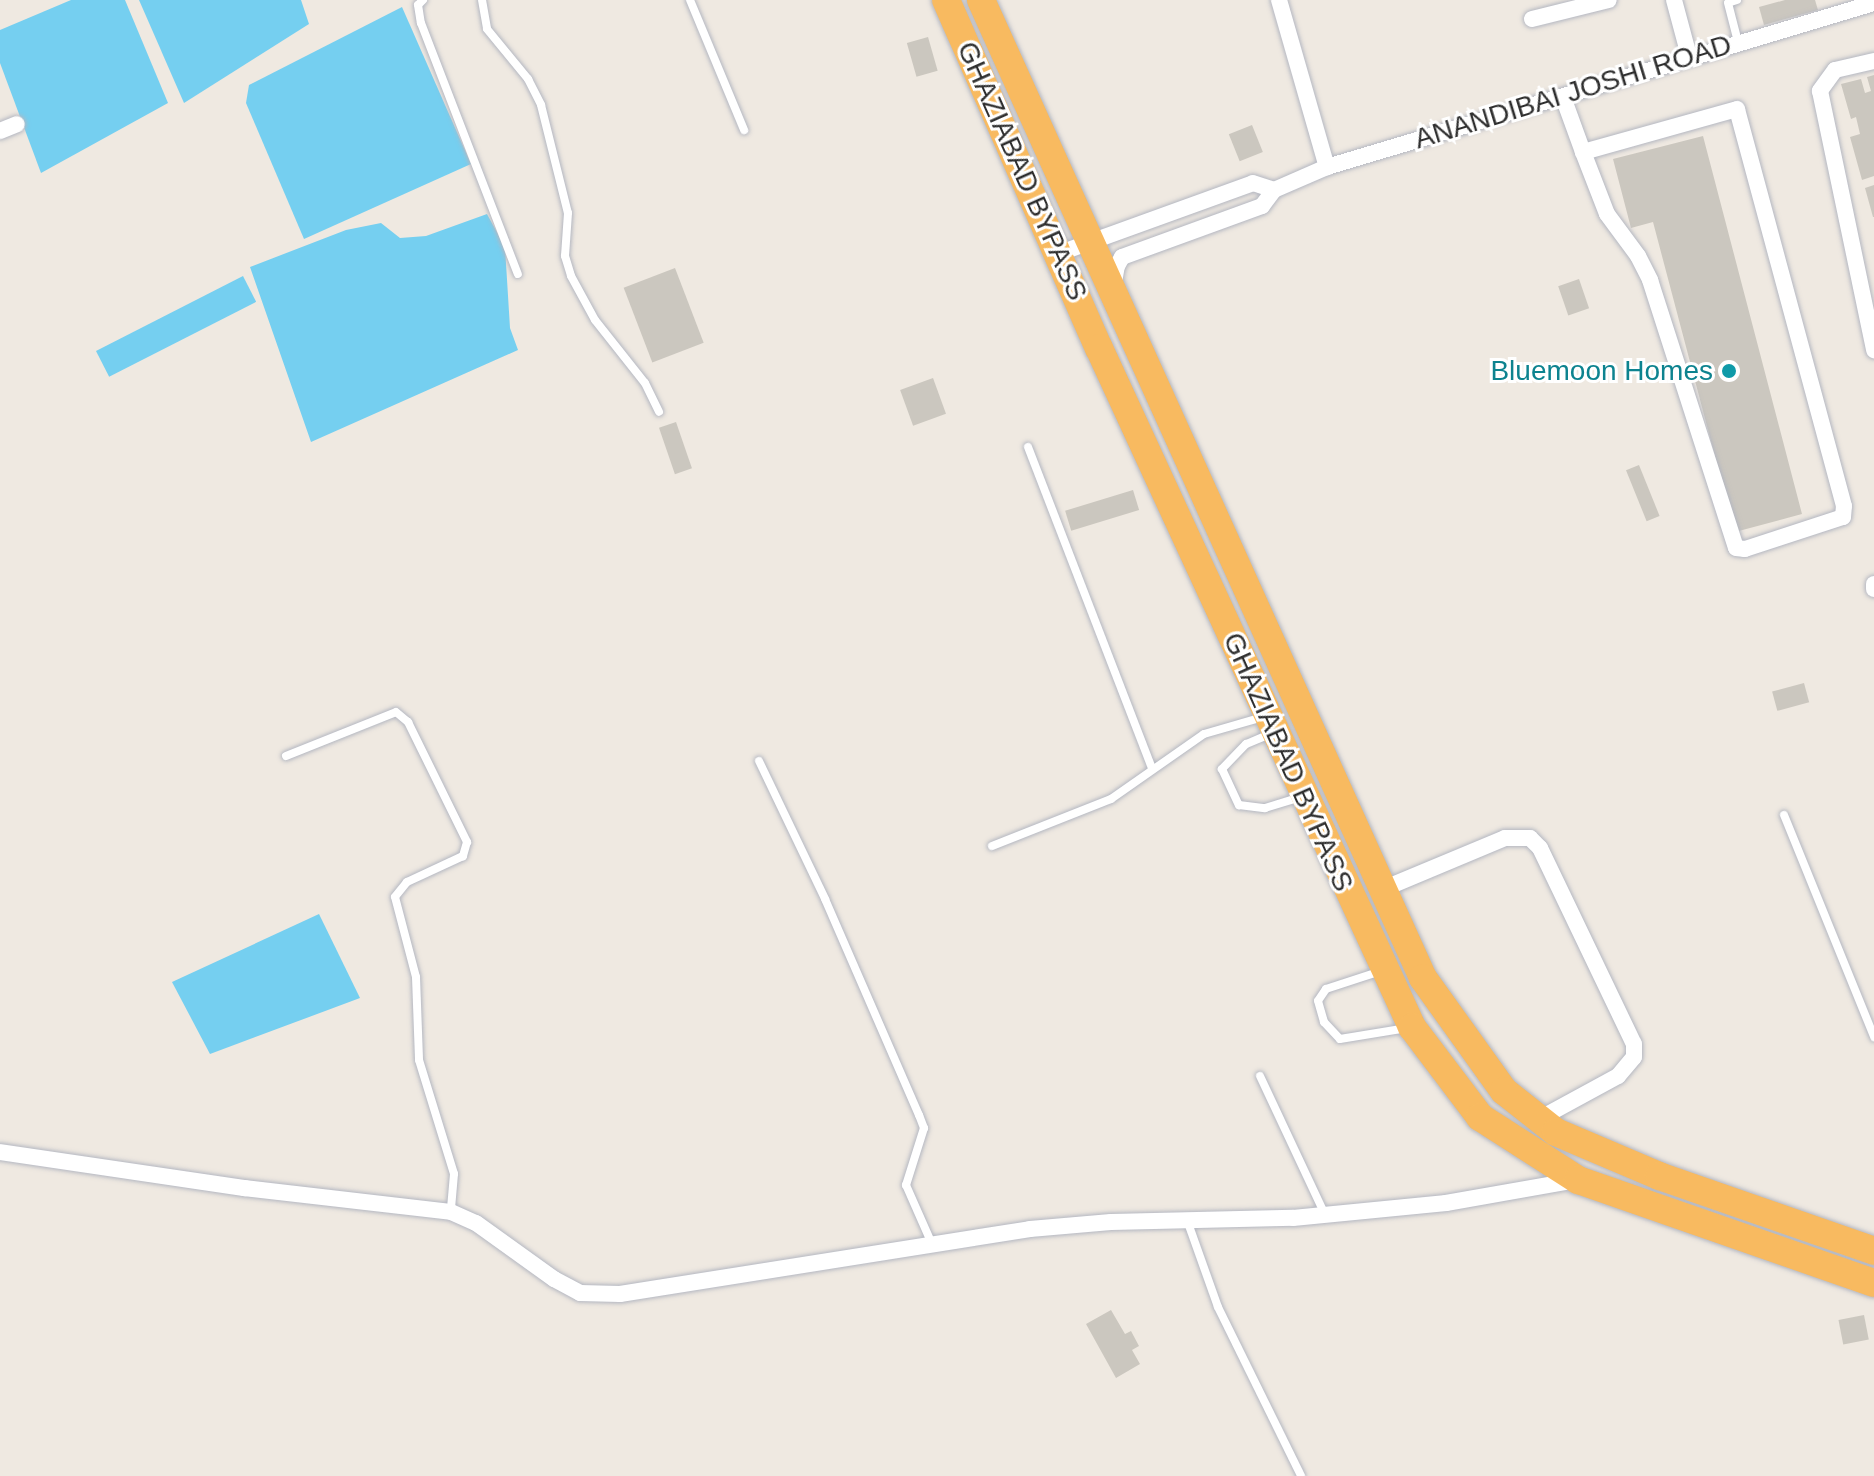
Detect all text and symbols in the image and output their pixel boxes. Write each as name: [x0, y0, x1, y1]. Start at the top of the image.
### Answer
street label: ANANDIBAI JOSHI ROAD: [1410, 28, 1736, 156]
street label: GHAZIABAD BYPASS: [950, 36, 1094, 306]
place label: Bluemoon Homes: [1490, 354, 1713, 388]
marker: Bluemoon Homes: [1720, 362, 1738, 380]
street label: GHAZIABAD BYPASS: [1216, 627, 1360, 897]

